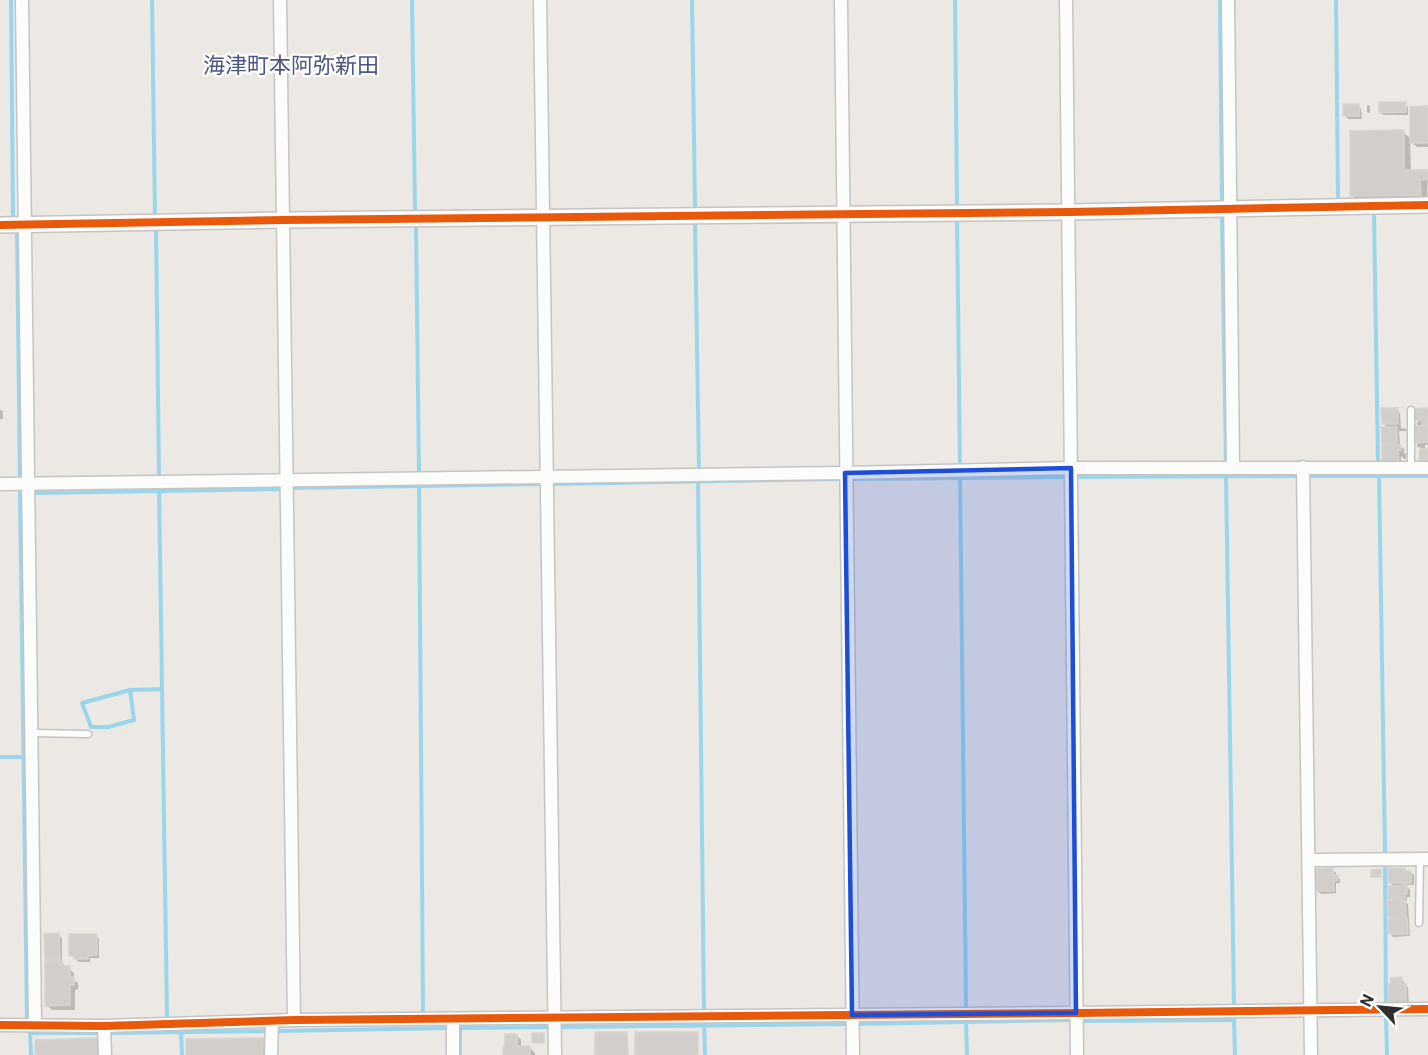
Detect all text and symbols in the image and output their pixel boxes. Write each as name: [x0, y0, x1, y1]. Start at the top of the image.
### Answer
district label: 海津町本阿弥新田: [203, 53, 379, 78]
north arrow: [1350, 977, 1410, 1037]
text: N: [1356, 991, 1378, 1010]

